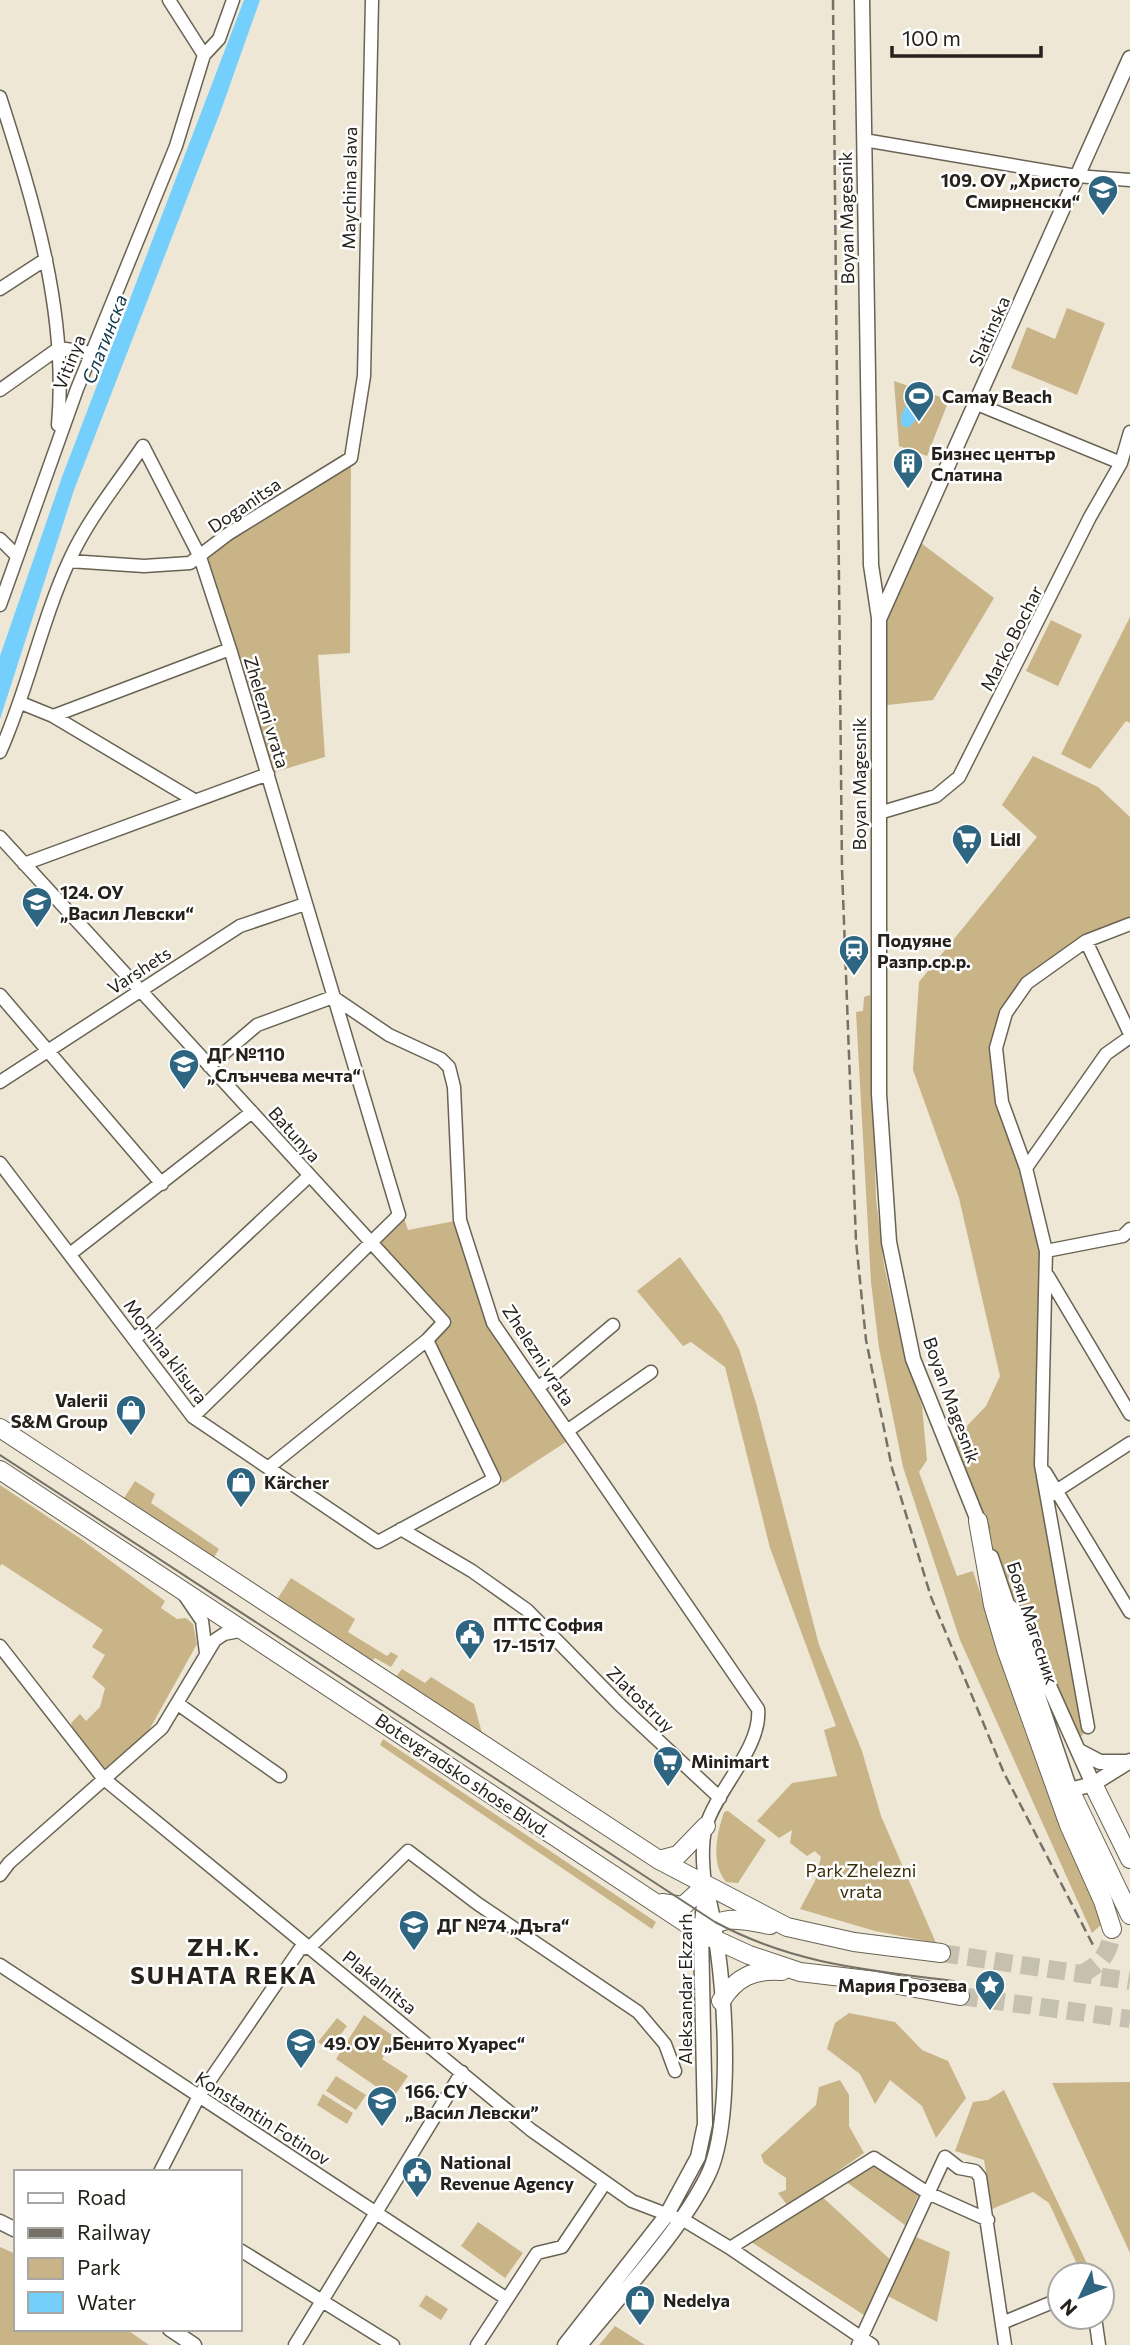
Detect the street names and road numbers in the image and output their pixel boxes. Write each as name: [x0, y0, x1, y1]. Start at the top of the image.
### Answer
street label: Maychina slava: [337, 126, 361, 250]
street label: Boyan Magesnik: [834, 151, 858, 285]
street label: Slatinska: [964, 293, 1014, 369]
street label: Vitinya: [48, 331, 90, 393]
street label: Doganitsa: [203, 473, 285, 537]
street label: Marko Bochar: [975, 582, 1047, 694]
street label: Zhelezni vrata: [240, 653, 294, 771]
street label: Boyan Magesnik: [848, 717, 870, 850]
street label: Varshets: [103, 941, 175, 999]
street label: Batunya: [264, 1102, 326, 1166]
street label: Momina klisura: [120, 1294, 212, 1408]
street label: Zhelezni vrata: [498, 1300, 580, 1410]
street label: Boyan Magesnik: [919, 1334, 985, 1466]
street label: Боян Магесник: [1003, 1559, 1063, 1688]
street label: Zlatostruy: [602, 1661, 680, 1737]
street label: Botevgradsko shose Blvd.: [371, 1708, 555, 1842]
street label: Aleksandar Ekzarh: [674, 1914, 696, 2064]
street label: Plakalnitsa: [339, 1945, 421, 2019]
street label: Konstantin Fotinov: [192, 2066, 334, 2170]

